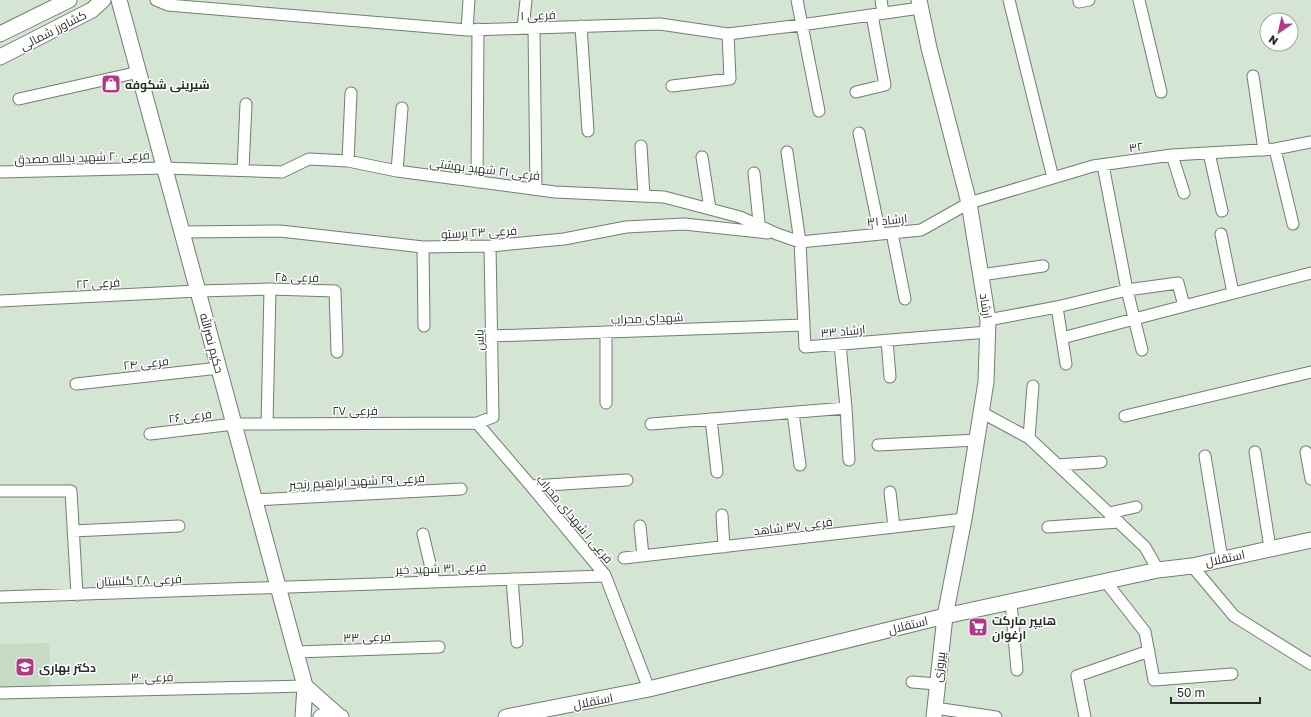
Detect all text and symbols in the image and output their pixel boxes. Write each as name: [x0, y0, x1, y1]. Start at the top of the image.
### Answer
street label: کشاورز شمالی: [17, 7, 89, 53]
street label: فرعی ۱: [520, 7, 556, 23]
north arrow: [1259, 12, 1299, 52]
text: N: [1266, 33, 1280, 48]
shop icon: شیرینی شکوفه: [100, 73, 122, 95]
place label: شیرینی شکوفه: [125, 77, 210, 93]
street label: ۳۲: [1128, 139, 1144, 155]
street label: فرعی ۲۰ شهید یداله مصدق: [14, 147, 150, 167]
street label: فرعی ۲۱ شهید بهشتی: [429, 155, 541, 183]
street label: ارشاد ۳۱: [866, 210, 908, 230]
street label: فرعی ۲۳ پرستو: [441, 223, 518, 243]
street label: فرعی ۲۵: [275, 269, 319, 285]
street label: فرعی ۲۲: [76, 274, 120, 292]
street label: ارشاد: [977, 292, 995, 320]
street label: شهدای محراب: [611, 309, 684, 327]
street label: حکیم نصرالله: [196, 311, 227, 375]
street label: ارشاد ۳۳: [820, 322, 866, 340]
street label: یاس: [471, 328, 487, 351]
street label: فرعی ۲۴: [122, 353, 170, 373]
street label: فرعی ۲۷: [332, 403, 378, 418]
street label: فرعی ۲۶: [167, 406, 213, 426]
street label: فرعی ۲۹ شهید ابراهیم رنجبر: [288, 470, 425, 493]
street label: فرعی ۱ شهدای محراب: [534, 472, 616, 566]
street label: فرعی ۳۷ شاهد: [753, 514, 833, 538]
street label: استقلال: [1204, 546, 1246, 570]
street label: فرعی ۳۱ شهید خیر: [394, 559, 487, 577]
street label: فرعی ۲۸ گلستان: [96, 571, 182, 589]
street label: استقلال: [887, 613, 929, 637]
place label: هایپر مارکت ارغوان: [992, 613, 1056, 643]
supermarket icon: هایپر مارکت ارغوان: [967, 616, 989, 638]
street label: فرعی ۳۳: [343, 629, 391, 645]
street label: پیروزی: [930, 650, 950, 683]
school or university icon: دکتر بهاری: [14, 656, 36, 678]
place label: دکتر بهاری: [39, 660, 96, 676]
street label: فرعی ۳۰: [131, 669, 173, 685]
scale bar: [1171, 679, 1260, 705]
text: 50 m: [1177, 685, 1205, 700]
street label: استقلال: [572, 690, 614, 712]

